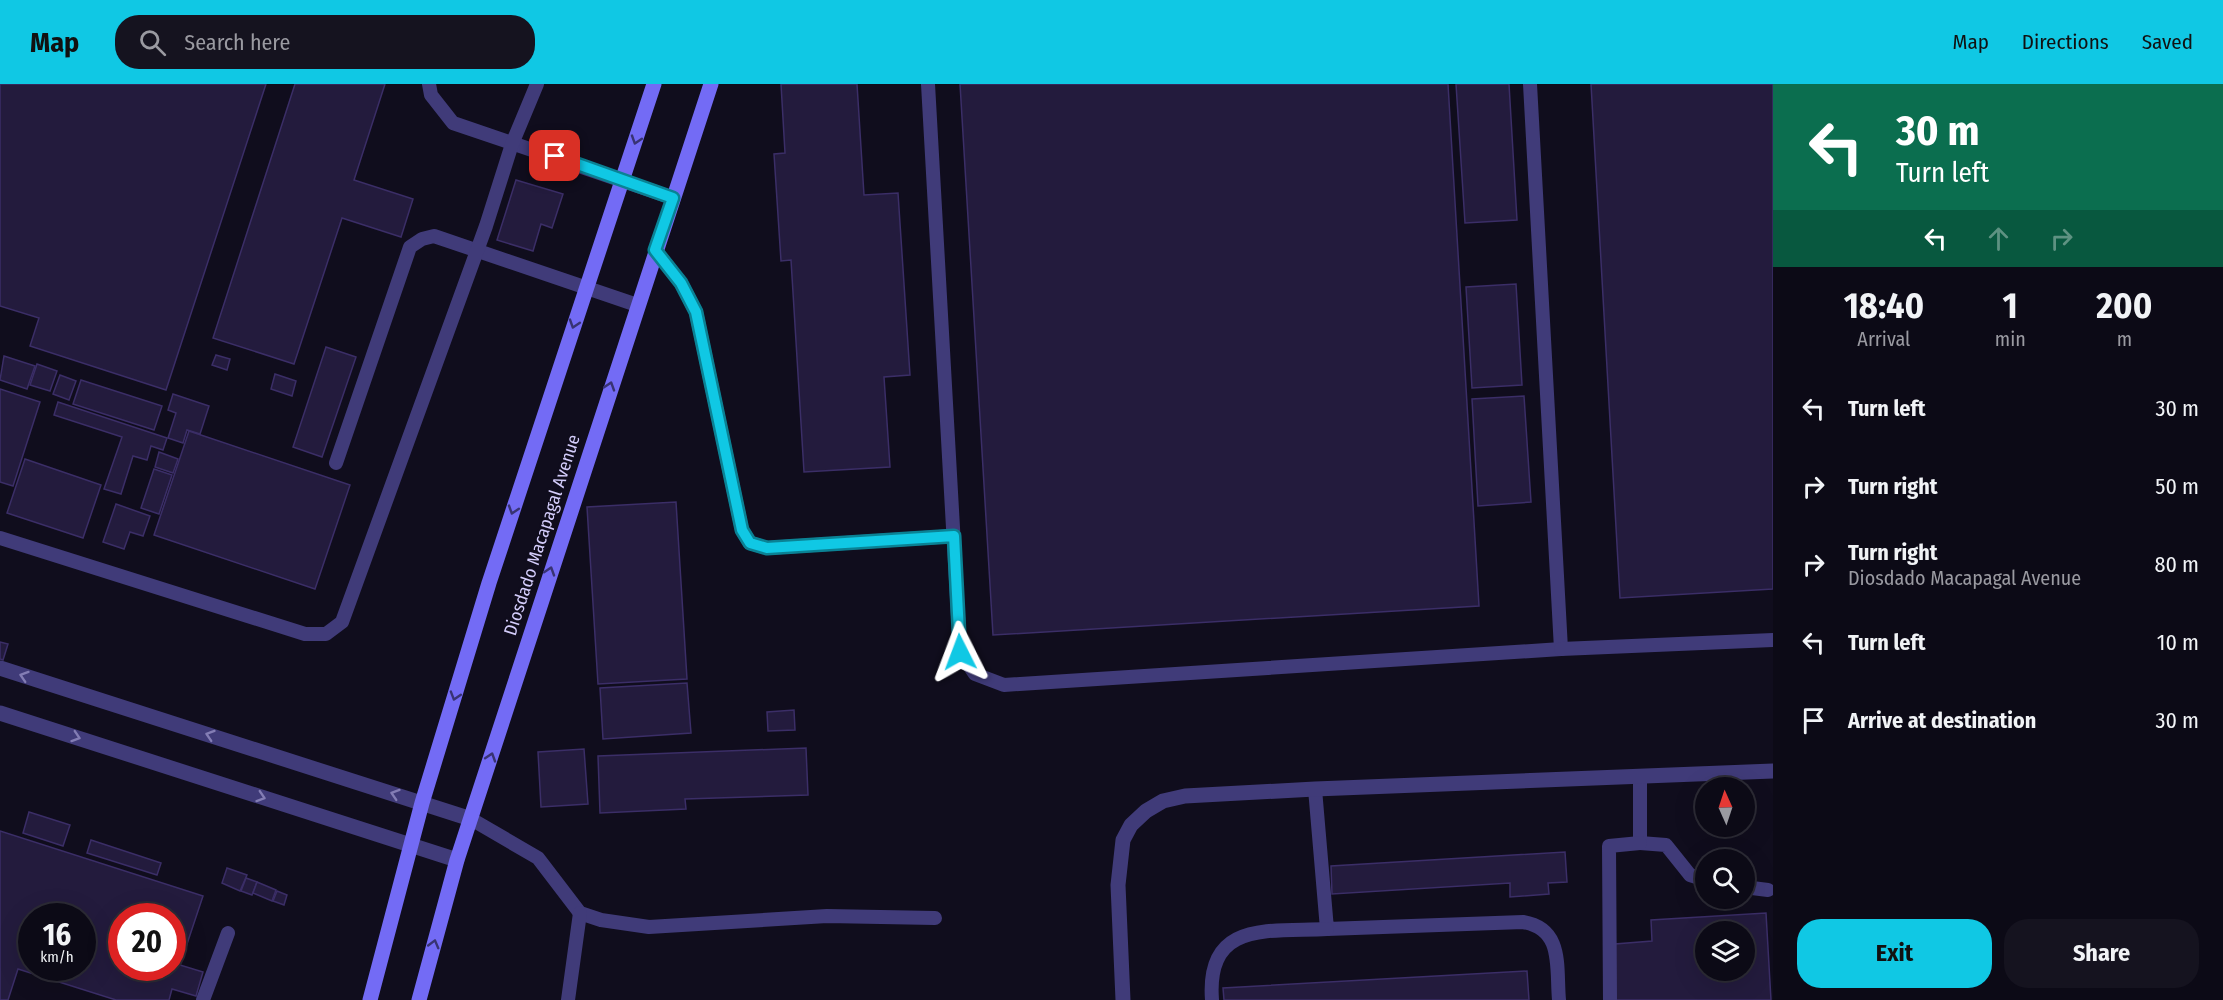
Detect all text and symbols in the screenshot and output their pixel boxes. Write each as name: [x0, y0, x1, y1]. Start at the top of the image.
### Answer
search box: [115, 15, 535, 69]
text: Map: [30, 26, 79, 59]
icon: search: [136, 26, 169, 59]
text: Search here: [184, 29, 290, 56]
text: Map: [1952, 29, 1989, 55]
text: Directions: [2022, 29, 2109, 55]
text: Saved: [2142, 29, 2193, 55]
text: 30 m: [1896, 106, 1980, 156]
icon: left: [1797, 108, 1875, 186]
pin: [529, 130, 580, 181]
one-way arrow: [631, 134, 643, 145]
icon: arrive: [538, 139, 571, 172]
text: Turn left: [1896, 157, 1989, 189]
icon: left: [1919, 222, 1952, 255]
icon: ahead: [1982, 222, 2015, 255]
icon: right: [2045, 222, 2078, 255]
text: 18:40: [1844, 284, 1924, 328]
text: 1: [2003, 284, 2018, 328]
text: 200: [2096, 284, 2152, 328]
one-way arrow: [569, 318, 581, 329]
text: Arrival: [1857, 327, 1910, 351]
text: min: [1995, 327, 2026, 351]
text: m: [2117, 327, 2132, 351]
one-way arrow: [603, 381, 616, 392]
icon: left: [1797, 392, 1830, 425]
text: Turn left: [1848, 395, 1926, 422]
text: 30 m: [2156, 395, 2199, 422]
street label: Diosdado Macapagal Avenue: [499, 432, 585, 638]
icon: right: [1797, 470, 1830, 503]
text: Turn right: [1848, 473, 1937, 500]
text: 50 m: [2155, 473, 2199, 500]
one-way arrow: [508, 504, 521, 515]
text: Turn right: [1848, 539, 1937, 566]
icon: right: [1797, 548, 1830, 581]
text: 80 m: [2154, 551, 2199, 578]
one-way arrow: [543, 566, 556, 577]
text: Diosdado Macapagal Avenue: [1848, 566, 2081, 590]
position arrow: [928, 620, 992, 684]
icon: left: [1797, 626, 1830, 659]
text: Turn left: [1848, 629, 1926, 656]
text: 10 m: [2157, 629, 2199, 656]
one-way arrow: [19, 670, 30, 683]
one-way arrow: [450, 690, 462, 701]
icon: arrive: [1797, 704, 1830, 737]
text: Arrive at destination: [1848, 707, 2036, 734]
text: 30 m: [2156, 707, 2199, 734]
one-way arrow: [70, 730, 81, 743]
one-way arrow: [205, 730, 216, 742]
one-way arrow: [484, 752, 496, 763]
north arrow: [1695, 777, 1755, 837]
map controls: [1695, 777, 1755, 981]
one-way arrow: [390, 789, 401, 802]
one-way arrow: [255, 790, 266, 802]
button: search: [1695, 849, 1755, 909]
speed limit sign: 20: [108, 903, 186, 981]
text: 16: [43, 917, 71, 953]
button: Exit: [1797, 919, 1992, 988]
button: Share: [2004, 919, 2199, 988]
button: layers: [1695, 921, 1755, 981]
one-way arrow: [427, 939, 440, 949]
text: km/h: [40, 948, 74, 966]

